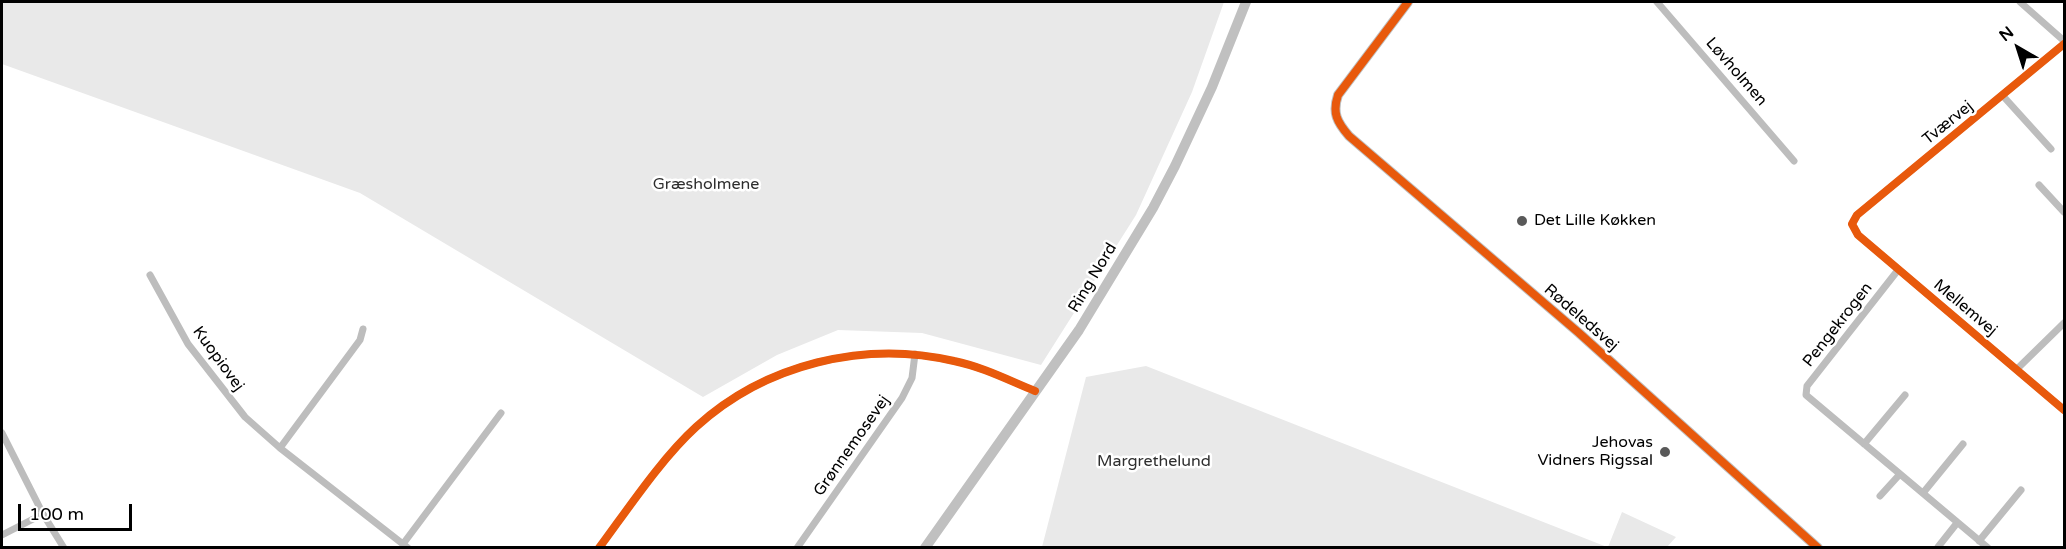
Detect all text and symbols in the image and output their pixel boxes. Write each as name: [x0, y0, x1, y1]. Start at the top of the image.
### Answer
north arrow: [1988, 18, 2048, 78]
text: N: [1995, 22, 2018, 46]
street label: Løvholmen: [1701, 34, 1771, 110]
street label: Tværvej: [1919, 97, 1977, 149]
park label: Græsholmene: [653, 175, 759, 195]
place label: Det Lille Køkken: [1534, 211, 1656, 231]
marker: Det Lille Køkken: [1515, 214, 1529, 228]
street label: Ring Nord: [1065, 240, 1121, 316]
street label: Mellemvej: [1929, 276, 2001, 340]
street label: Pengekrogen: [1799, 279, 1877, 371]
street label: Rødeledsvej: [1540, 280, 1622, 356]
street label: Kuopiovej: [188, 323, 248, 395]
street label: Grønnemosevej: [810, 392, 894, 500]
place label: Jehovas Vidners Rigssal: [1537, 433, 1653, 471]
marker: Jehovas Vidners Rigssal: [1658, 445, 1672, 459]
park label: Margrethelund: [1097, 452, 1211, 472]
scale bar: [21, 492, 135, 530]
text: 100 m: [29, 503, 84, 525]

